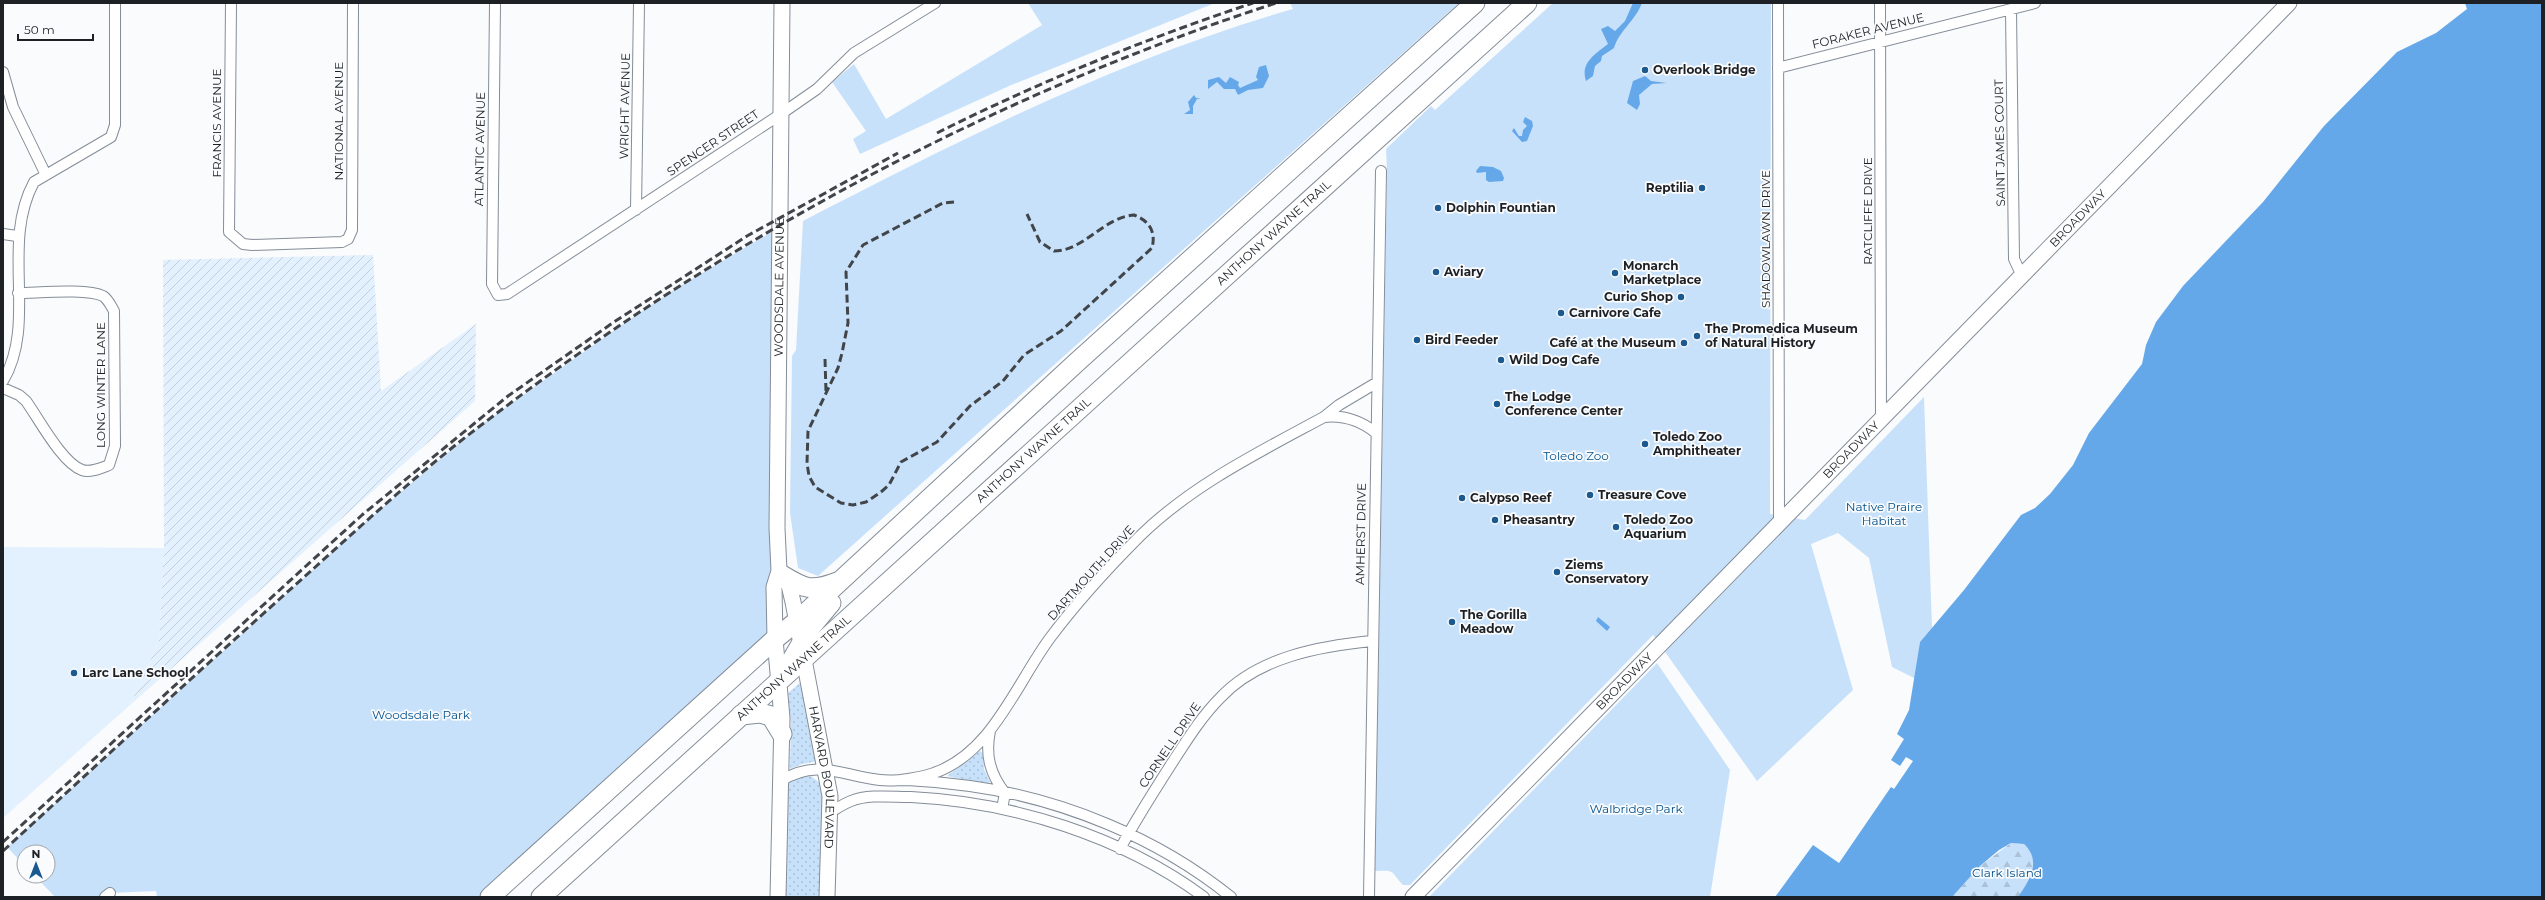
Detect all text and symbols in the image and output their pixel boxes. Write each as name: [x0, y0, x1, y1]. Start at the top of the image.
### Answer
street label: FORAKER AVENUE: [1810, 9, 1925, 52]
scale bar: [18, 16, 93, 42]
text: 50 m: [24, 22, 55, 37]
street label: WRIGHT AVENUE: [616, 53, 633, 159]
street label: NATIONAL AVENUE: [331, 62, 346, 180]
place label: Overlook Bridge: [1653, 62, 1756, 77]
marker: Overlook Bridge: [1640, 65, 1650, 75]
street label: FRANCIS AVENUE: [209, 69, 224, 177]
street label: SAINT JAMES COURT: [1991, 79, 2008, 207]
street label: ATLANTIC AVENUE: [471, 92, 488, 206]
street label: SPENCER STREET: [664, 106, 762, 179]
street label: RATCLIFFE DRIVE: [1860, 157, 1875, 265]
street label: SHADOWLAWN DRIVE: [1758, 170, 1773, 308]
street label: ANTHONY WAYNE TRAIL: [1213, 176, 1334, 288]
place label: Reptilia: [1646, 180, 1694, 195]
marker: Reptilia: [1697, 183, 1707, 193]
street label: BROADWAY: [2046, 186, 2109, 250]
place label: Dolphin Fountian: [1446, 200, 1556, 215]
marker: Dolphin Fountian: [1433, 203, 1443, 213]
street label: WOODSDALE AVENUE: [771, 218, 787, 357]
place label: Monarch Marketplace: [1623, 258, 1702, 287]
place label: Aviary: [1443, 264, 1484, 279]
marker: Aviary: [1431, 267, 1441, 277]
marker: Monarch Marketplace: [1610, 268, 1620, 278]
place label: Curio Shop: [1604, 289, 1673, 304]
marker: Curio Shop: [1676, 292, 1686, 302]
place label: Carnivore Cafe: [1569, 305, 1662, 320]
marker: Carnivore Cafe: [1556, 308, 1566, 318]
place label: The Promedica Museum of Natural History: [1705, 321, 1858, 350]
street label: LONG WINTER LANE: [93, 322, 108, 448]
marker: The Promedica Museum of Natural History: [1692, 331, 1702, 341]
place label: Bird Feeder: [1425, 332, 1498, 347]
marker: Bird Feeder: [1412, 335, 1422, 345]
place label: Café at the Museum: [1549, 335, 1676, 350]
marker: Café at the Museum: [1679, 338, 1689, 348]
place label: Wild Dog Cafe: [1509, 352, 1600, 367]
marker: Wild Dog Cafe: [1496, 355, 1506, 365]
place label: The Lodge Conference Center: [1505, 389, 1623, 418]
street label: ANTHONY WAYNE TRAIL: [973, 394, 1094, 506]
marker: The Lodge Conference Center: [1492, 399, 1502, 409]
street label: BROADWAY: [1819, 417, 1882, 481]
place label: Toledo Zoo Amphitheater: [1652, 429, 1741, 458]
marker: Toledo Zoo Amphitheater: [1640, 439, 1650, 449]
park label: Toledo Zoo: [1543, 448, 1609, 463]
street label: AMHERST DRIVE: [1352, 483, 1369, 585]
place label: Treasure Cove: [1598, 487, 1687, 502]
place label: Calypso Reef: [1470, 490, 1553, 505]
marker: Treasure Cove: [1585, 490, 1595, 500]
marker: Calypso Reef: [1457, 493, 1467, 503]
park label: Native Praire Habitat: [1846, 499, 1922, 528]
place label: Pheasantry: [1503, 512, 1575, 527]
place label: Toledo Zoo Aquarium: [1623, 512, 1693, 541]
marker: Pheasantry: [1490, 515, 1500, 525]
street label: DARTMOUTH DRIVE: [1044, 522, 1137, 623]
marker: Toledo Zoo Aquarium: [1611, 522, 1621, 532]
place label: Ziems Conservatory: [1565, 557, 1649, 586]
marker: Ziems Conservatory: [1552, 567, 1562, 577]
place label: The Gorilla Meadow: [1460, 607, 1527, 636]
street label: ANTHONY WAYNE TRAIL: [733, 612, 854, 723]
marker: The Gorilla Meadow: [1447, 617, 1457, 627]
street label: BROADWAY: [1593, 649, 1656, 713]
place label: Larc Lane School: [82, 665, 189, 680]
marker: Larc Lane School: [69, 668, 79, 678]
street label: CORNELL DRIVE: [1135, 699, 1204, 790]
street label: HARVARD BOULEVARD: [806, 704, 838, 849]
park label: Woodsdale Park: [372, 707, 471, 722]
park label: Walbridge Park: [1589, 801, 1683, 816]
north arrow: [16, 844, 56, 884]
text: N: [32, 847, 40, 861]
park label: Clark Island: [1972, 865, 2042, 880]

